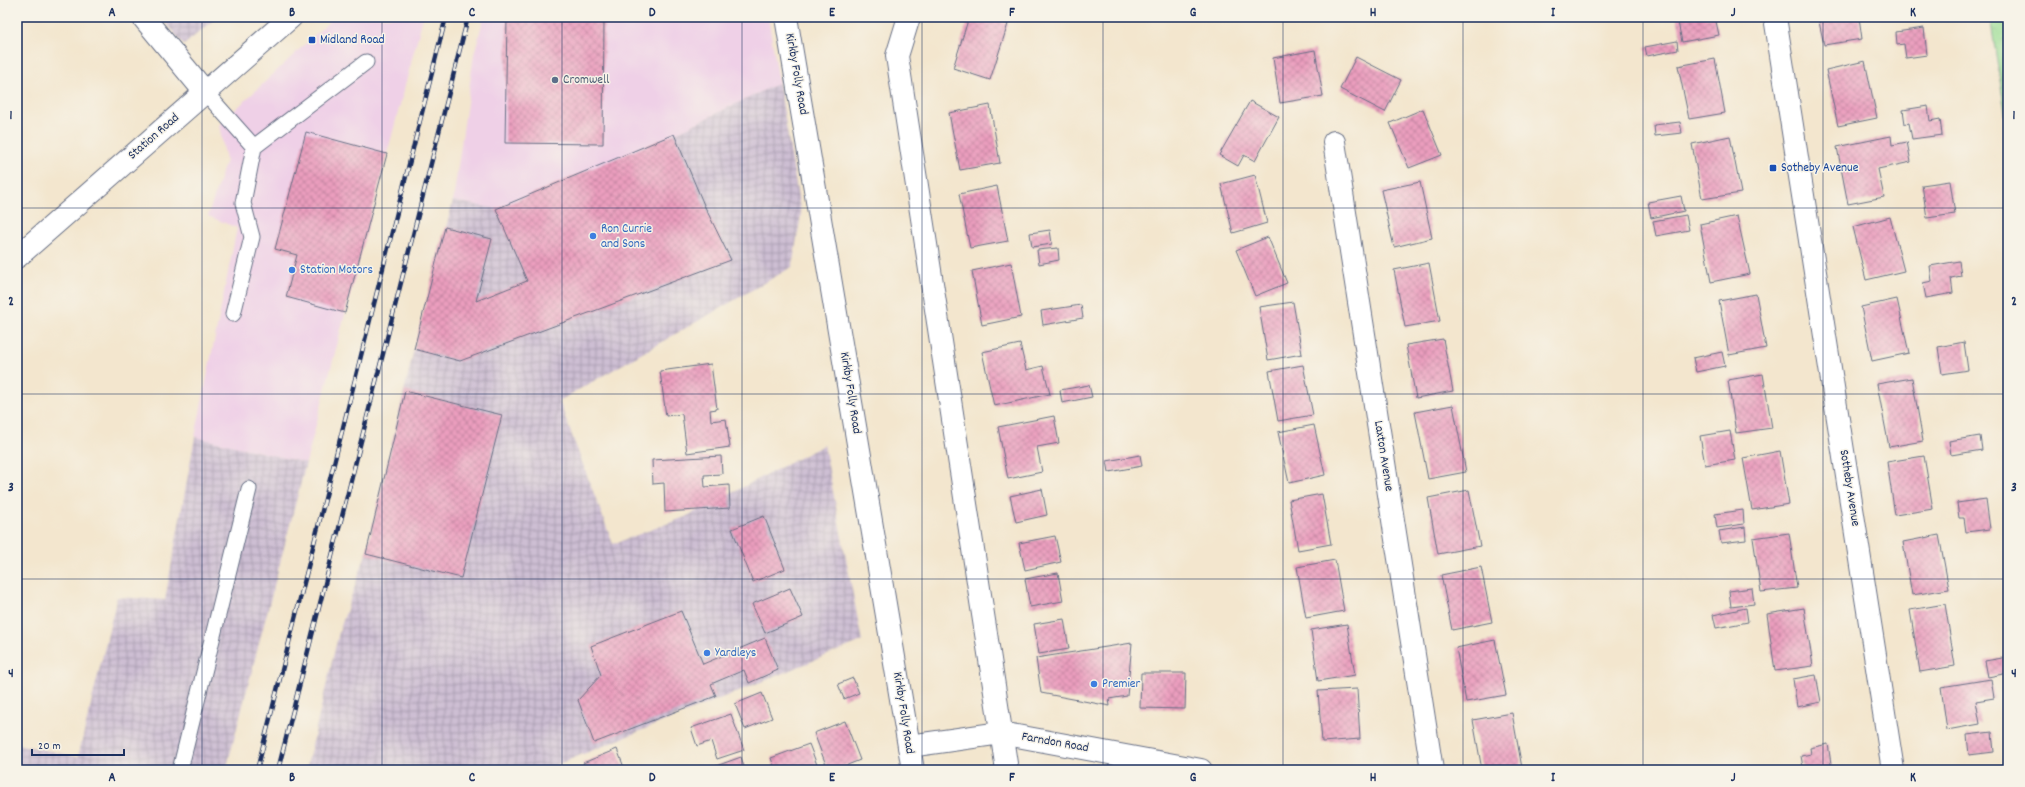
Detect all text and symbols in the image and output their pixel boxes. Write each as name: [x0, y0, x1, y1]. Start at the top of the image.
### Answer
text: A: [108, 4, 116, 23]
text: B: [289, 4, 295, 23]
text: C: [469, 4, 476, 23]
text: D: [649, 4, 656, 23]
text: E: [829, 4, 836, 23]
text: F: [1009, 4, 1015, 23]
text: G: [1190, 4, 1197, 23]
text: H: [1370, 4, 1377, 23]
text: I: [1551, 4, 1556, 23]
text: J: [1731, 4, 1736, 23]
text: K: [1910, 4, 1916, 23]
place label: Midland Road: [320, 31, 385, 50]
street label: Kirkby Folly Road: [779, 32, 813, 116]
marker: Midland Road: [307, 35, 317, 45]
place label: Cromwell: [563, 71, 609, 90]
marker: Cromwell: [550, 75, 560, 85]
text: 1: [10, 107, 13, 126]
text: 1: [2013, 107, 2016, 126]
street label: Station Road: [124, 109, 184, 165]
place label: Sotheby Avenue: [1781, 159, 1859, 178]
marker: Sotheby Avenue: [1768, 163, 1778, 173]
place label: Ron Currie and Sons: [601, 220, 652, 254]
marker: Ron Currie and Sons: [588, 231, 598, 241]
place label: Station Motors: [300, 261, 373, 280]
marker: Station Motors: [287, 265, 297, 275]
text: 2: [8, 293, 14, 312]
text: 2: [2011, 293, 2017, 312]
street label: Kirkby Folly Road: [834, 351, 866, 435]
street label: Laxton Avenue: [1368, 419, 1398, 493]
street label: Sotheby Avenue: [1834, 448, 1864, 528]
text: 3: [8, 479, 14, 498]
text: 3: [2011, 479, 2017, 498]
place label: Yardleys: [715, 644, 756, 663]
marker: Yardleys: [702, 648, 712, 658]
text: 4: [8, 665, 14, 684]
text: 4: [2011, 665, 2017, 684]
street label: Kirkby Folly Road: [887, 671, 919, 755]
place label: Premier: [1102, 675, 1140, 694]
marker: Premier: [1089, 679, 1099, 689]
street label: Farndon Road: [1020, 728, 1090, 758]
scale bar: [32, 731, 124, 757]
text: 20 m: [38, 738, 61, 755]
text: A: [108, 769, 116, 787]
text: B: [289, 769, 295, 787]
text: C: [469, 769, 476, 787]
text: D: [649, 769, 656, 787]
text: E: [829, 769, 836, 787]
text: F: [1009, 769, 1015, 787]
text: G: [1190, 769, 1197, 787]
text: H: [1370, 769, 1377, 787]
text: I: [1551, 769, 1556, 787]
text: J: [1731, 769, 1736, 787]
text: K: [1910, 769, 1916, 787]

